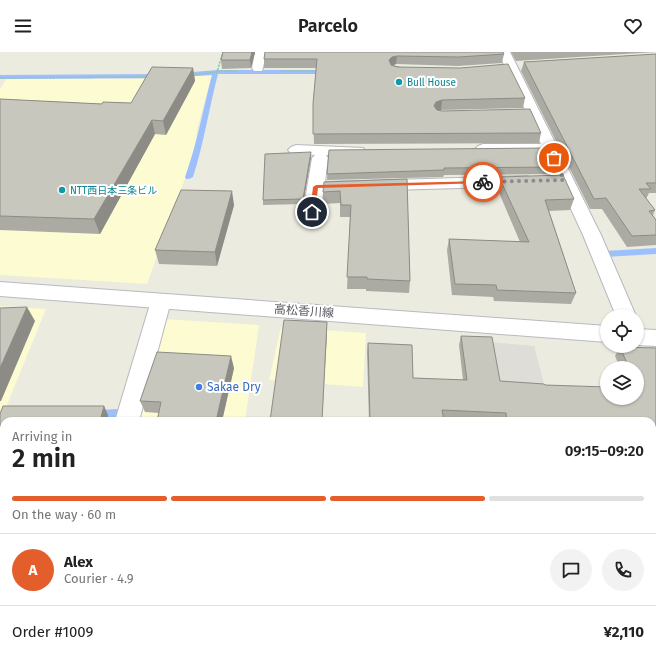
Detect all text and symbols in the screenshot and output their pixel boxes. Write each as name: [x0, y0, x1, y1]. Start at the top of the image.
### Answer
icon: menu: [12, 15, 34, 37]
text: Parcelo: [298, 15, 358, 37]
icon: heart: [622, 15, 644, 37]
marker: Bull House: [394, 77, 404, 87]
place label: Bull House: [407, 77, 456, 89]
pin: [537, 141, 571, 175]
icon: bag: [543, 147, 565, 169]
courier: [463, 162, 503, 202]
icon: bike: [472, 171, 494, 193]
marker: NTT西日本三条ビル: [57, 185, 67, 195]
place label: NTT西日本三条ビル: [70, 185, 157, 197]
pin: [295, 195, 329, 229]
icon: home: [301, 201, 323, 223]
street label: 高松香川線: [274, 302, 334, 320]
map controls: [600, 309, 644, 405]
button: locate: [600, 309, 644, 353]
button: layers: [600, 361, 644, 405]
place label: Sakae Dry: [207, 380, 261, 394]
marker: Sakae Dry: [194, 382, 204, 392]
text: Arriving in: [12, 429, 72, 444]
text: 09:15–09:20: [565, 442, 644, 460]
text: 2 min: [12, 443, 76, 474]
text: On the way · 60 m: [12, 507, 116, 522]
button: chat: [550, 549, 592, 591]
button: phone: [602, 549, 644, 591]
text: Alex: [64, 553, 93, 571]
text: A: [29, 561, 37, 579]
text: Courier · 4.9: [64, 571, 134, 586]
text: Order #1009: [12, 623, 93, 641]
text: ¥2,110: [603, 623, 644, 641]

